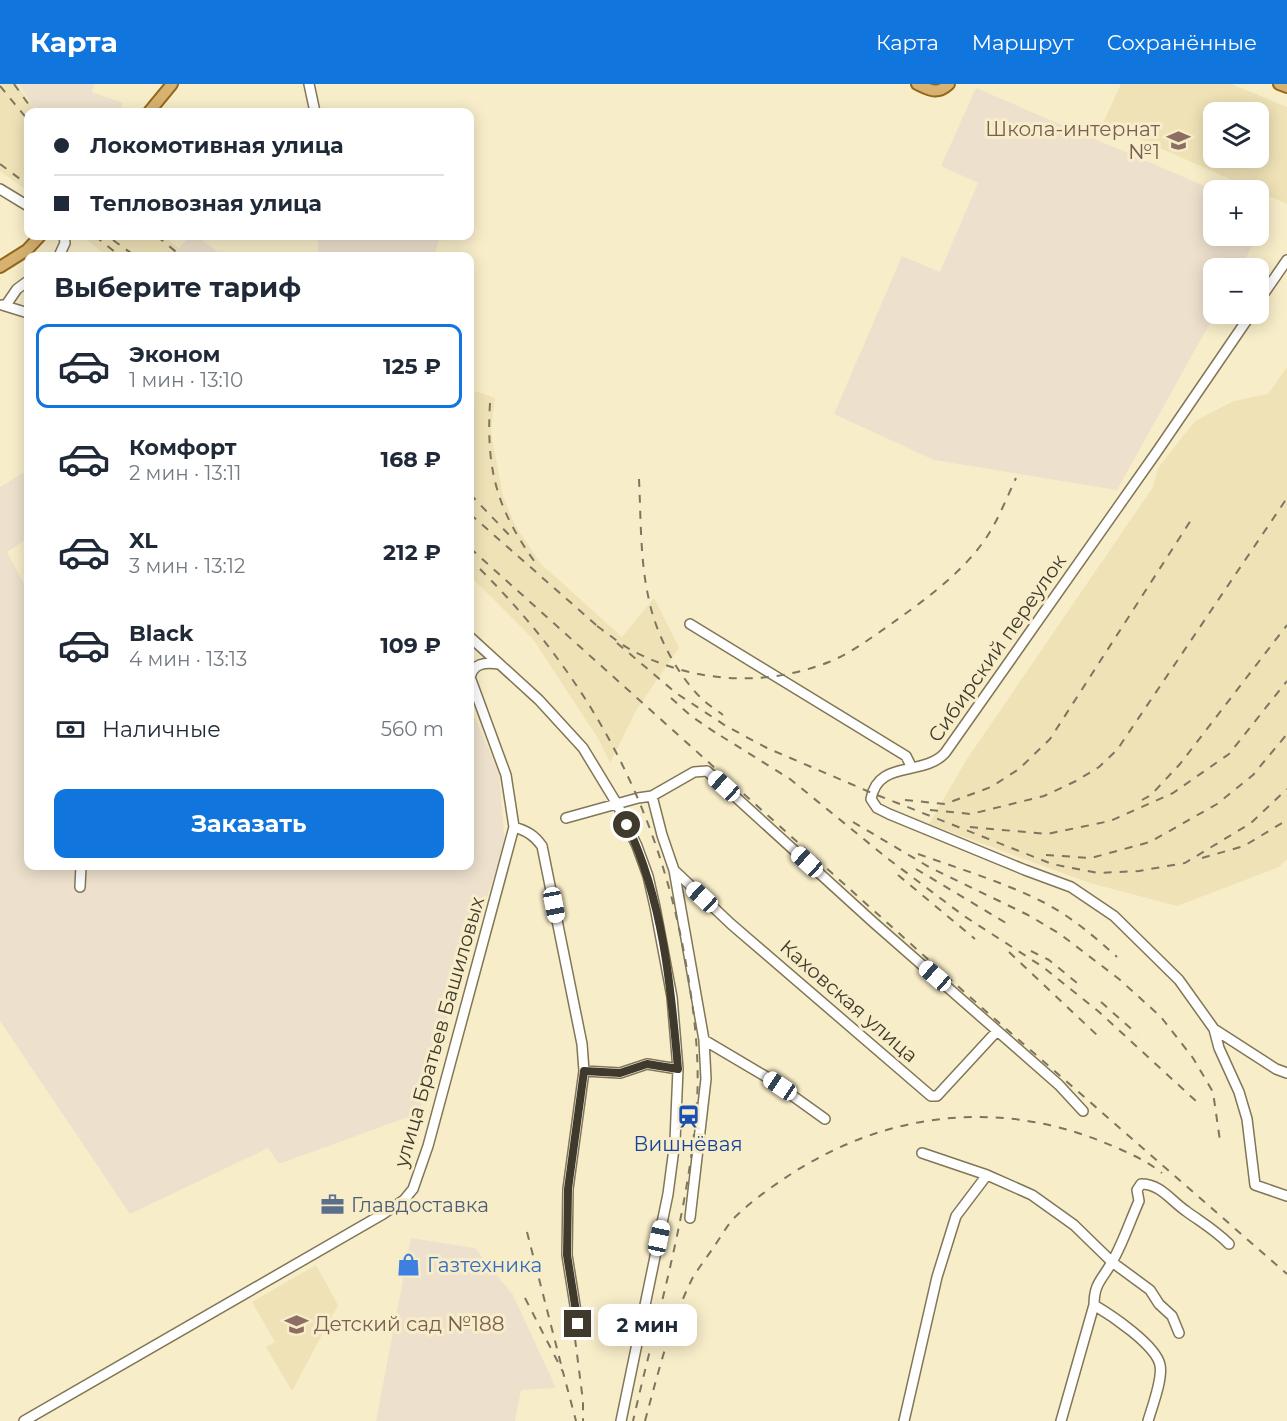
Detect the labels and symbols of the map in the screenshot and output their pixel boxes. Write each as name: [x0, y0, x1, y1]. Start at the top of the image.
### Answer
place label: Школа-интернат №1: [985, 117, 1161, 164]
school or university icon: Школа-интернат №1: [1165, 127, 1191, 153]
street label: Сибирский переулок: [923, 549, 1071, 747]
car: [705, 767, 743, 805]
route start: [613, 811, 640, 838]
car: [788, 843, 826, 881]
car: [683, 878, 721, 916]
car: [542, 886, 566, 924]
street label: улица Братьев Башиловых: [389, 894, 489, 1171]
street label: Каховская улица: [775, 935, 923, 1067]
car: [916, 957, 954, 995]
car: [760, 1068, 800, 1104]
station icon: Вишнёвая: [675, 1103, 701, 1129]
place label: Вишнёвая: [633, 1132, 743, 1156]
office icon: Главдоставка: [320, 1192, 346, 1218]
place label: Главдоставка: [351, 1193, 489, 1217]
car: [646, 1219, 672, 1257]
shop icon: Газтехника: [396, 1252, 422, 1278]
place label: Газтехника: [427, 1253, 542, 1277]
callout: 2 мин: [599, 1303, 698, 1345]
route end: [564, 1310, 591, 1337]
school or university icon: Детский сад №188: [283, 1311, 309, 1337]
place label: Детский сад №188: [314, 1312, 505, 1336]

